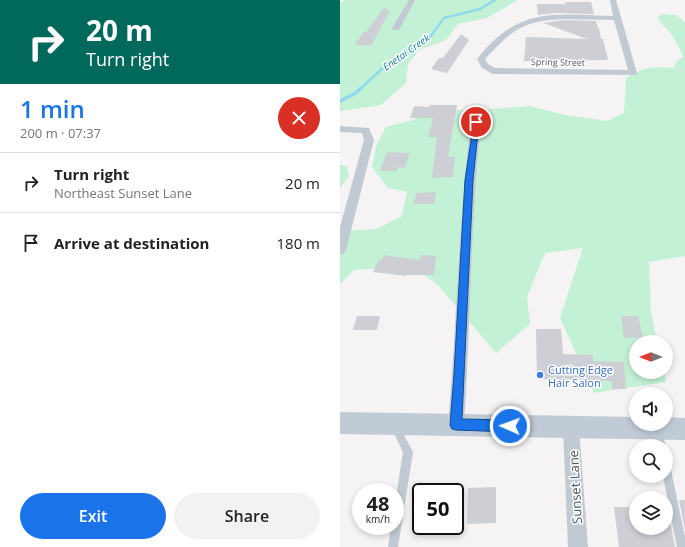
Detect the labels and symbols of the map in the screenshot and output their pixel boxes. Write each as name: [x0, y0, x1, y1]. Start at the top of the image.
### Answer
water label: Enetai Creek: [380, 30, 433, 73]
street label: Spring Street: [531, 55, 585, 69]
pin: [459, 105, 493, 139]
north arrow: [629, 335, 673, 379]
place label: Cutting Edge Hair Salon: [548, 362, 613, 390]
marker: Cutting Edge Hair Salon: [535, 370, 545, 380]
position arrow: [489, 405, 531, 447]
street label: Sunset Lane: [564, 450, 586, 524]
speed limit sign: 50: [412, 483, 464, 535]

